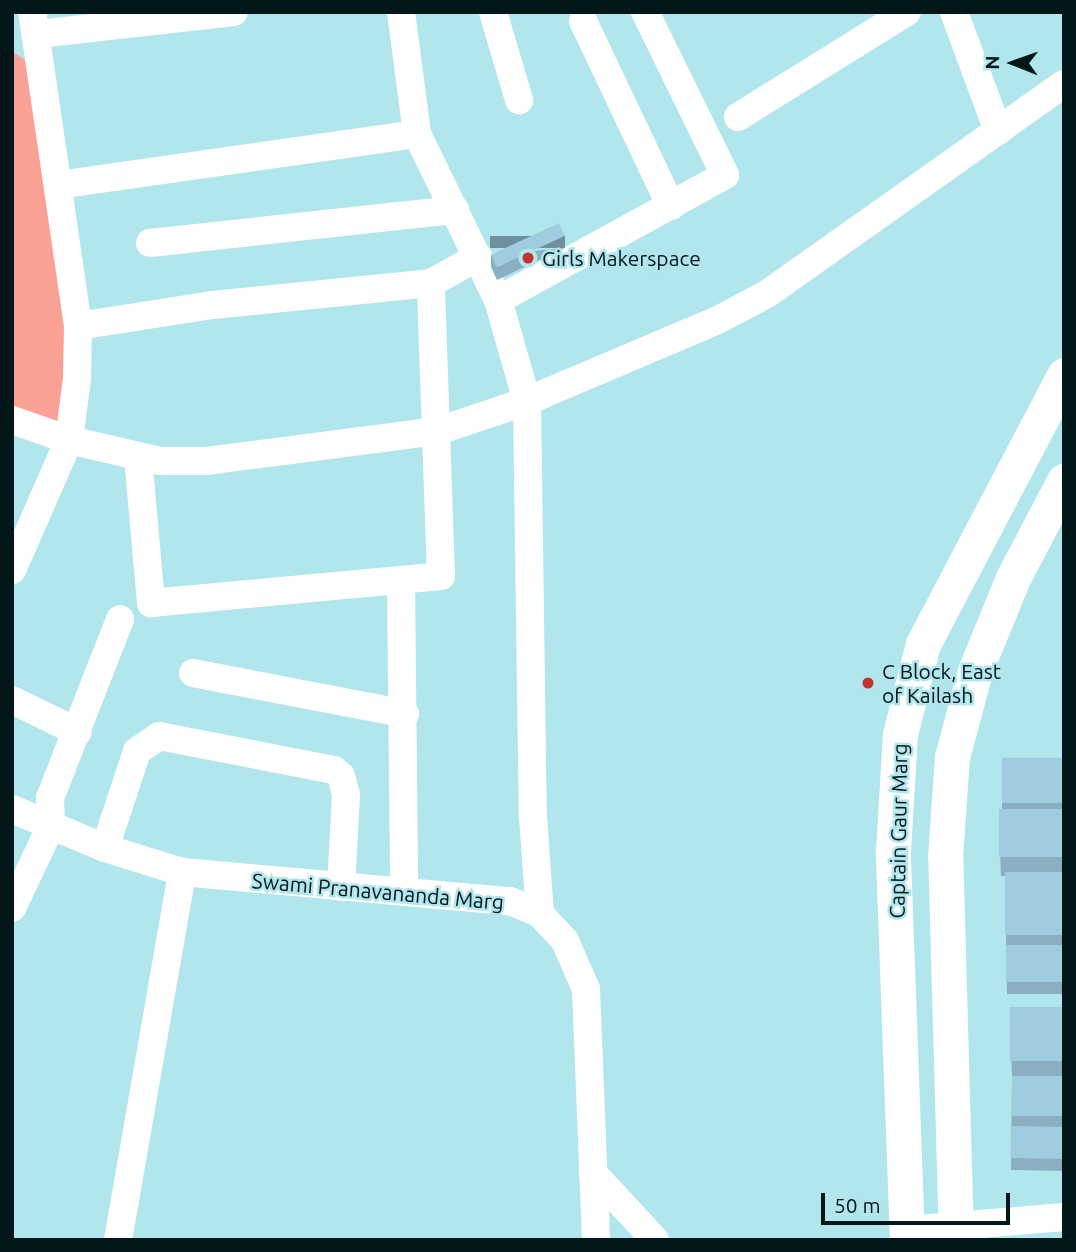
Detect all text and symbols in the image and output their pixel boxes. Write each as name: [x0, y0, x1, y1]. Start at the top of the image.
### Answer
north arrow: [978, 28, 1048, 98]
text: N: [981, 55, 1003, 70]
place label: Girls Makerspace: [542, 245, 701, 271]
marker: Girls Makerspace: [520, 250, 536, 266]
place label: C Block, East of Kailash: [882, 658, 1001, 708]
marker: C Block, East of Kailash: [860, 675, 876, 691]
street label: Captain Gaur Marg: [884, 743, 912, 919]
street label: Swami Pranavananda Marg: [251, 867, 505, 915]
scale bar: [824, 1178, 1013, 1222]
text: 50 m: [834, 1193, 881, 1217]

